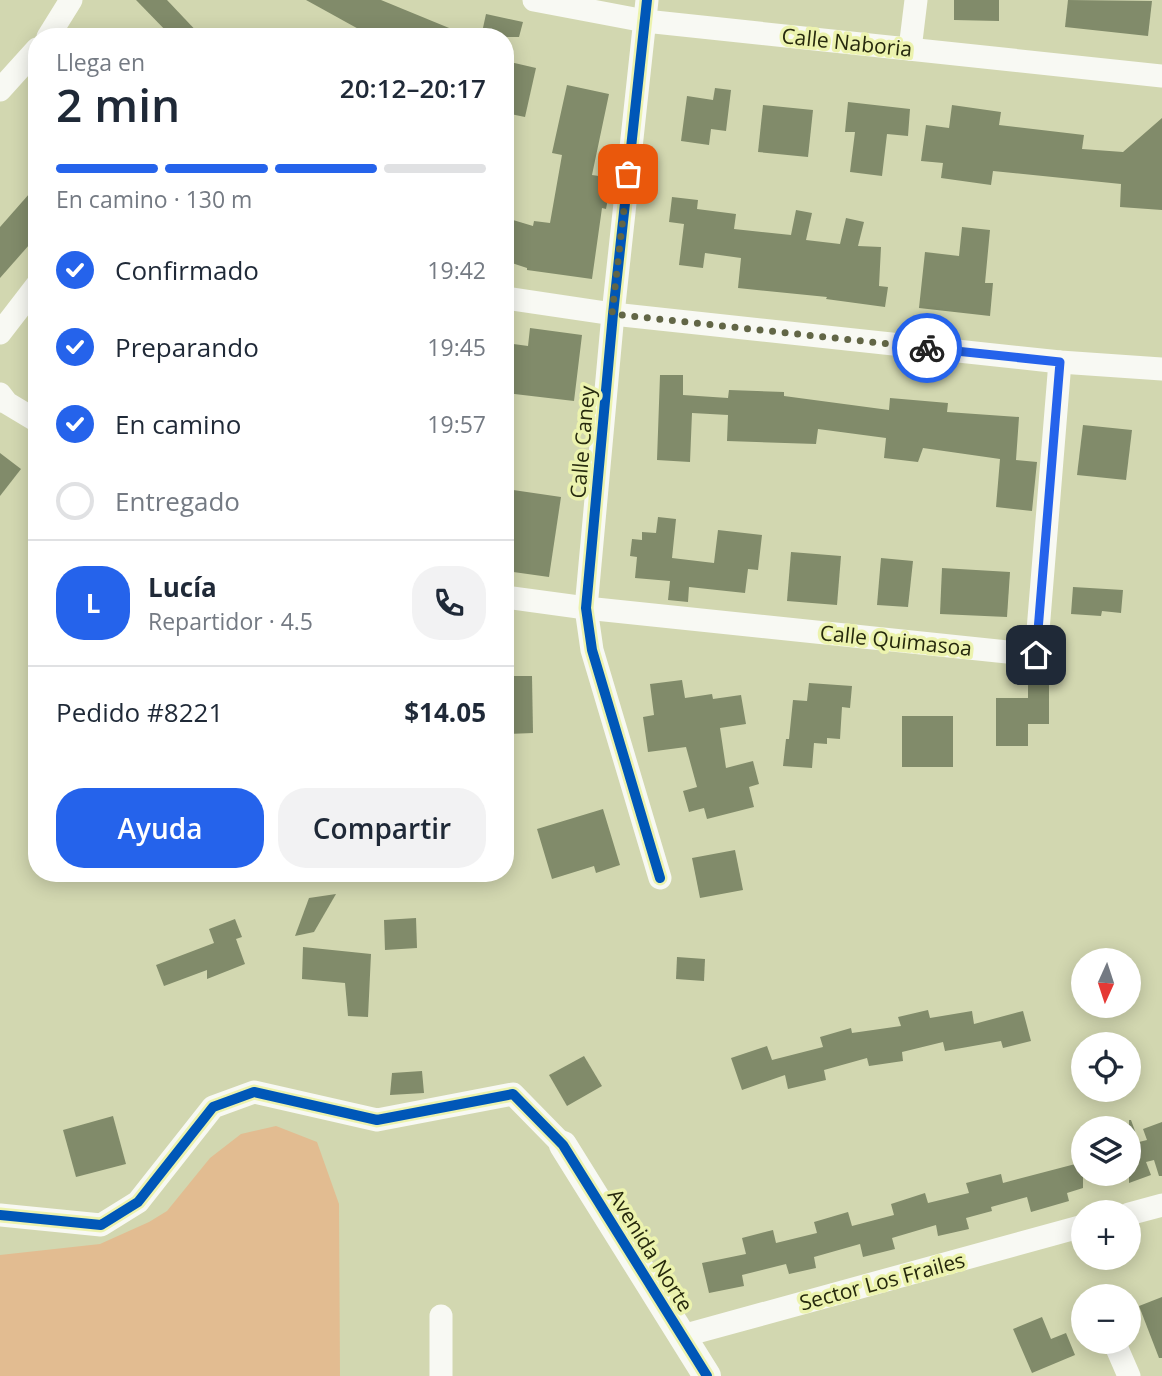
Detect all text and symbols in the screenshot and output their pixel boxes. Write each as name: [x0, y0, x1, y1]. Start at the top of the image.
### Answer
street label: Calle Naboria: [780, 21, 914, 63]
text: Llega en: [56, 46, 145, 78]
text: 20:12–20:17: [340, 70, 486, 106]
text: 2 min: [56, 73, 180, 135]
pin: [598, 144, 658, 204]
icon: bag: [609, 155, 647, 193]
text: En camino · 130 m: [56, 183, 252, 215]
icon: check: [56, 251, 94, 289]
text: Confirmado: [115, 252, 259, 288]
text: 19:42: [427, 254, 486, 286]
courier: [892, 313, 962, 383]
icon: check: [56, 328, 94, 366]
text: Preparando: [115, 329, 259, 365]
icon: bike: [908, 329, 946, 367]
text: 19:45: [427, 331, 486, 363]
street label: Calle Caney: [563, 384, 601, 499]
icon: check: [56, 405, 94, 443]
text: En camino: [115, 406, 241, 442]
text: 19:57: [427, 408, 486, 440]
text: Entregado: [115, 483, 240, 519]
button: phone: [412, 566, 486, 640]
text: Lucía: [148, 569, 217, 605]
text: L: [86, 585, 100, 621]
text: Repartidor · 4.5: [148, 605, 313, 637]
street label: Calle Quimasoa: [819, 618, 973, 662]
pin: [1006, 625, 1066, 685]
icon: home: [1017, 636, 1055, 674]
text: Pedido #8221: [56, 694, 223, 730]
text: $14.05: [404, 694, 486, 730]
button: Ayuda: [56, 788, 264, 868]
button: Compartir: [278, 788, 486, 868]
north arrow: [1071, 948, 1141, 1018]
map controls: [1071, 948, 1141, 1354]
button: locate: [1071, 1032, 1141, 1102]
button: layers: [1071, 1116, 1141, 1186]
street label: Avenida Norte: [602, 1183, 700, 1317]
button: +: [1071, 1200, 1141, 1270]
street label: Sector Los Frailes: [796, 1245, 968, 1317]
button: −: [1071, 1284, 1141, 1354]

